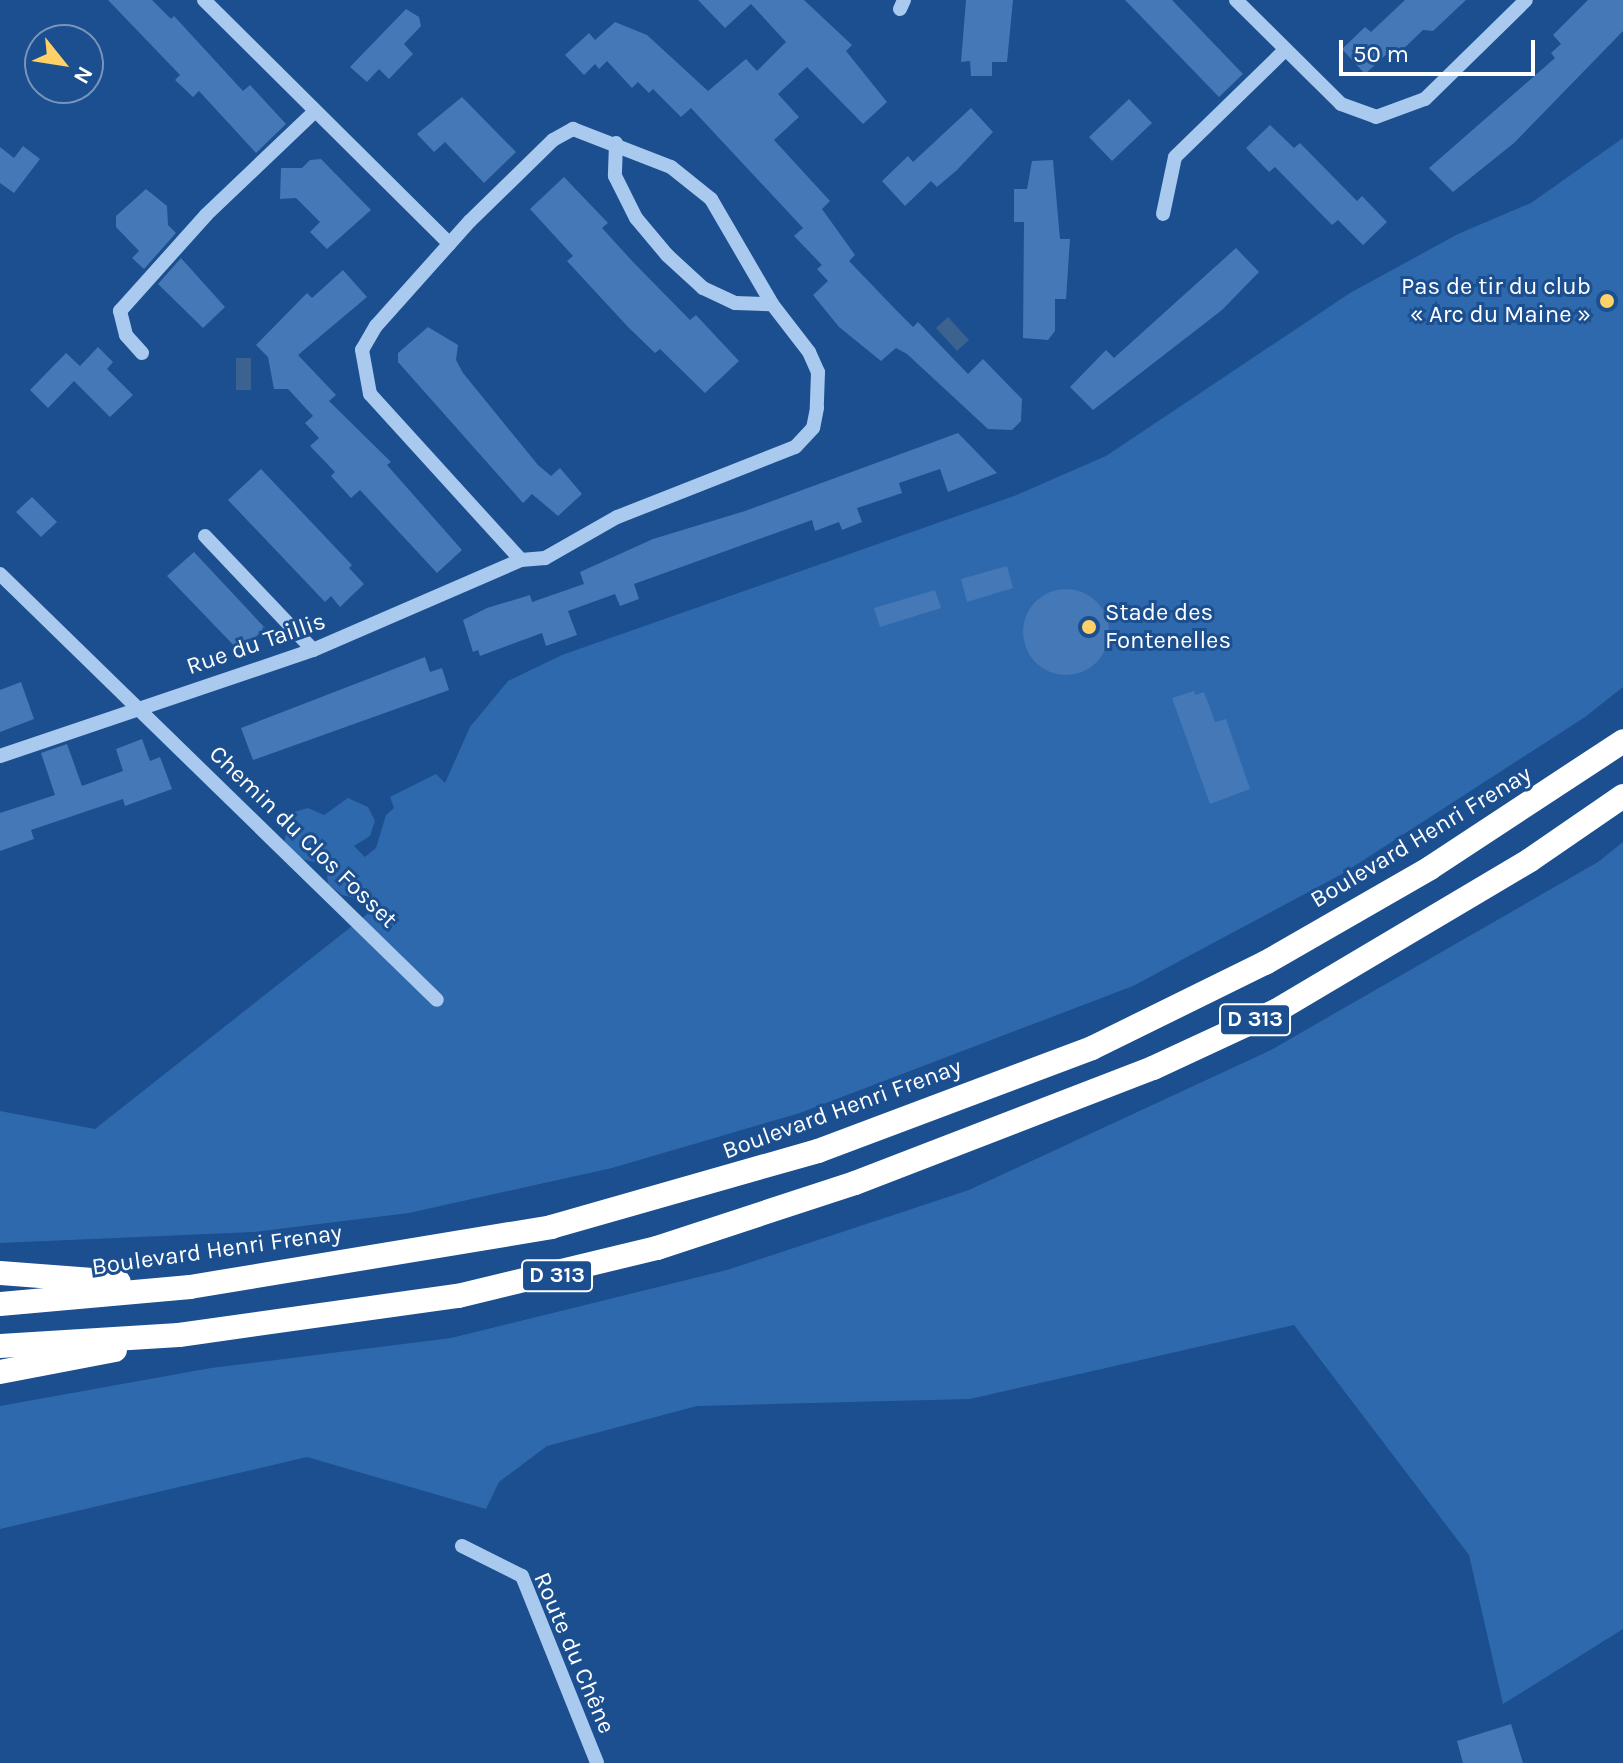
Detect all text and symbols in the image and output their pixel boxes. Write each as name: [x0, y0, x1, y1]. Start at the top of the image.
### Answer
north arrow: [24, 24, 104, 104]
scale bar: [1343, 24, 1539, 74]
text: 50 m: [1353, 40, 1409, 68]
text: N: [68, 62, 98, 88]
place label: Pas de tir du club « Arc du Maine »: [1401, 273, 1591, 329]
marker: Pas de tir du club « Arc du Maine »: [1598, 292, 1616, 310]
place label: Stade des Fontenelles: [1105, 599, 1231, 655]
street label: Rue du Taillis: [183, 607, 329, 681]
marker: Stade des Fontenelles: [1080, 618, 1098, 636]
street label: Chemin du Clos Fosset: [203, 740, 403, 934]
street label: Boulevard Henri Frenay: [1305, 760, 1537, 914]
road number: D 313: [1219, 1002, 1291, 1038]
street label: Boulevard Henri Frenay: [719, 1052, 965, 1166]
street label: Boulevard Henri Frenay: [90, 1218, 344, 1282]
road number: D 313: [521, 1258, 593, 1294]
street label: Route du Chêne: [527, 1568, 621, 1738]

